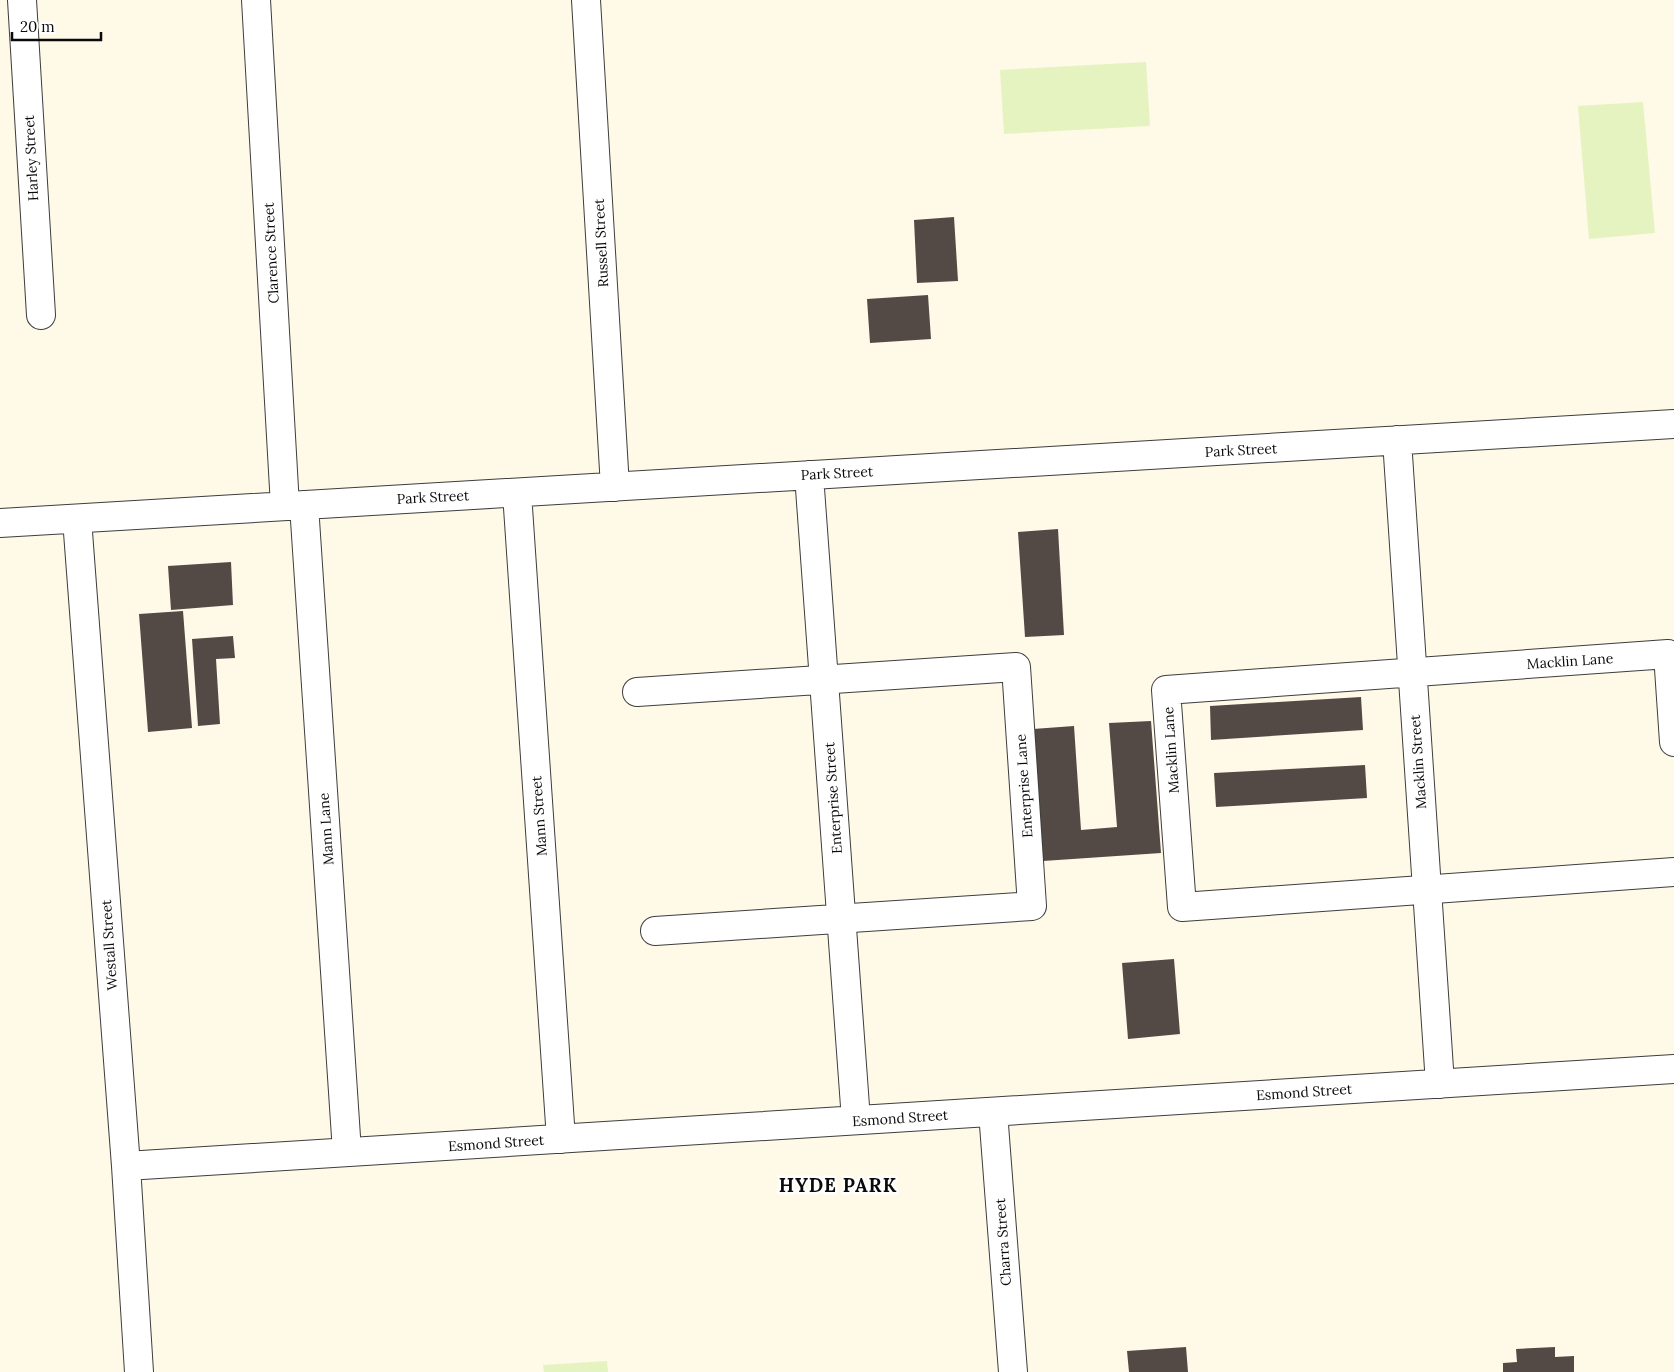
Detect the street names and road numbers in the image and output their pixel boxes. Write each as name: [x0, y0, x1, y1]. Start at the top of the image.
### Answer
street label: Harley Street: [20, 114, 42, 201]
street label: Russell Street: [590, 198, 612, 288]
street label: Clarence Street: [259, 201, 283, 304]
street label: Park Street: [1204, 439, 1278, 461]
street label: Park Street: [800, 462, 874, 484]
street label: Park Street: [396, 486, 470, 508]
street label: Macklin Lane: [1526, 649, 1614, 673]
street label: Macklin Lane: [1159, 706, 1183, 794]
street label: Macklin Street: [1406, 714, 1430, 810]
street label: Enterprise Lane: [1011, 733, 1037, 838]
street label: Enterprise Street: [820, 741, 846, 854]
street label: Mann Street: [527, 775, 551, 857]
street label: Mann Lane: [314, 792, 338, 866]
street label: Westall Street: [97, 898, 121, 991]
street label: Esmond Street: [1255, 1080, 1353, 1104]
street label: Esmond Street: [851, 1106, 949, 1130]
street label: Esmond Street: [447, 1131, 545, 1155]
street label: Charra Street: [991, 1197, 1015, 1287]

